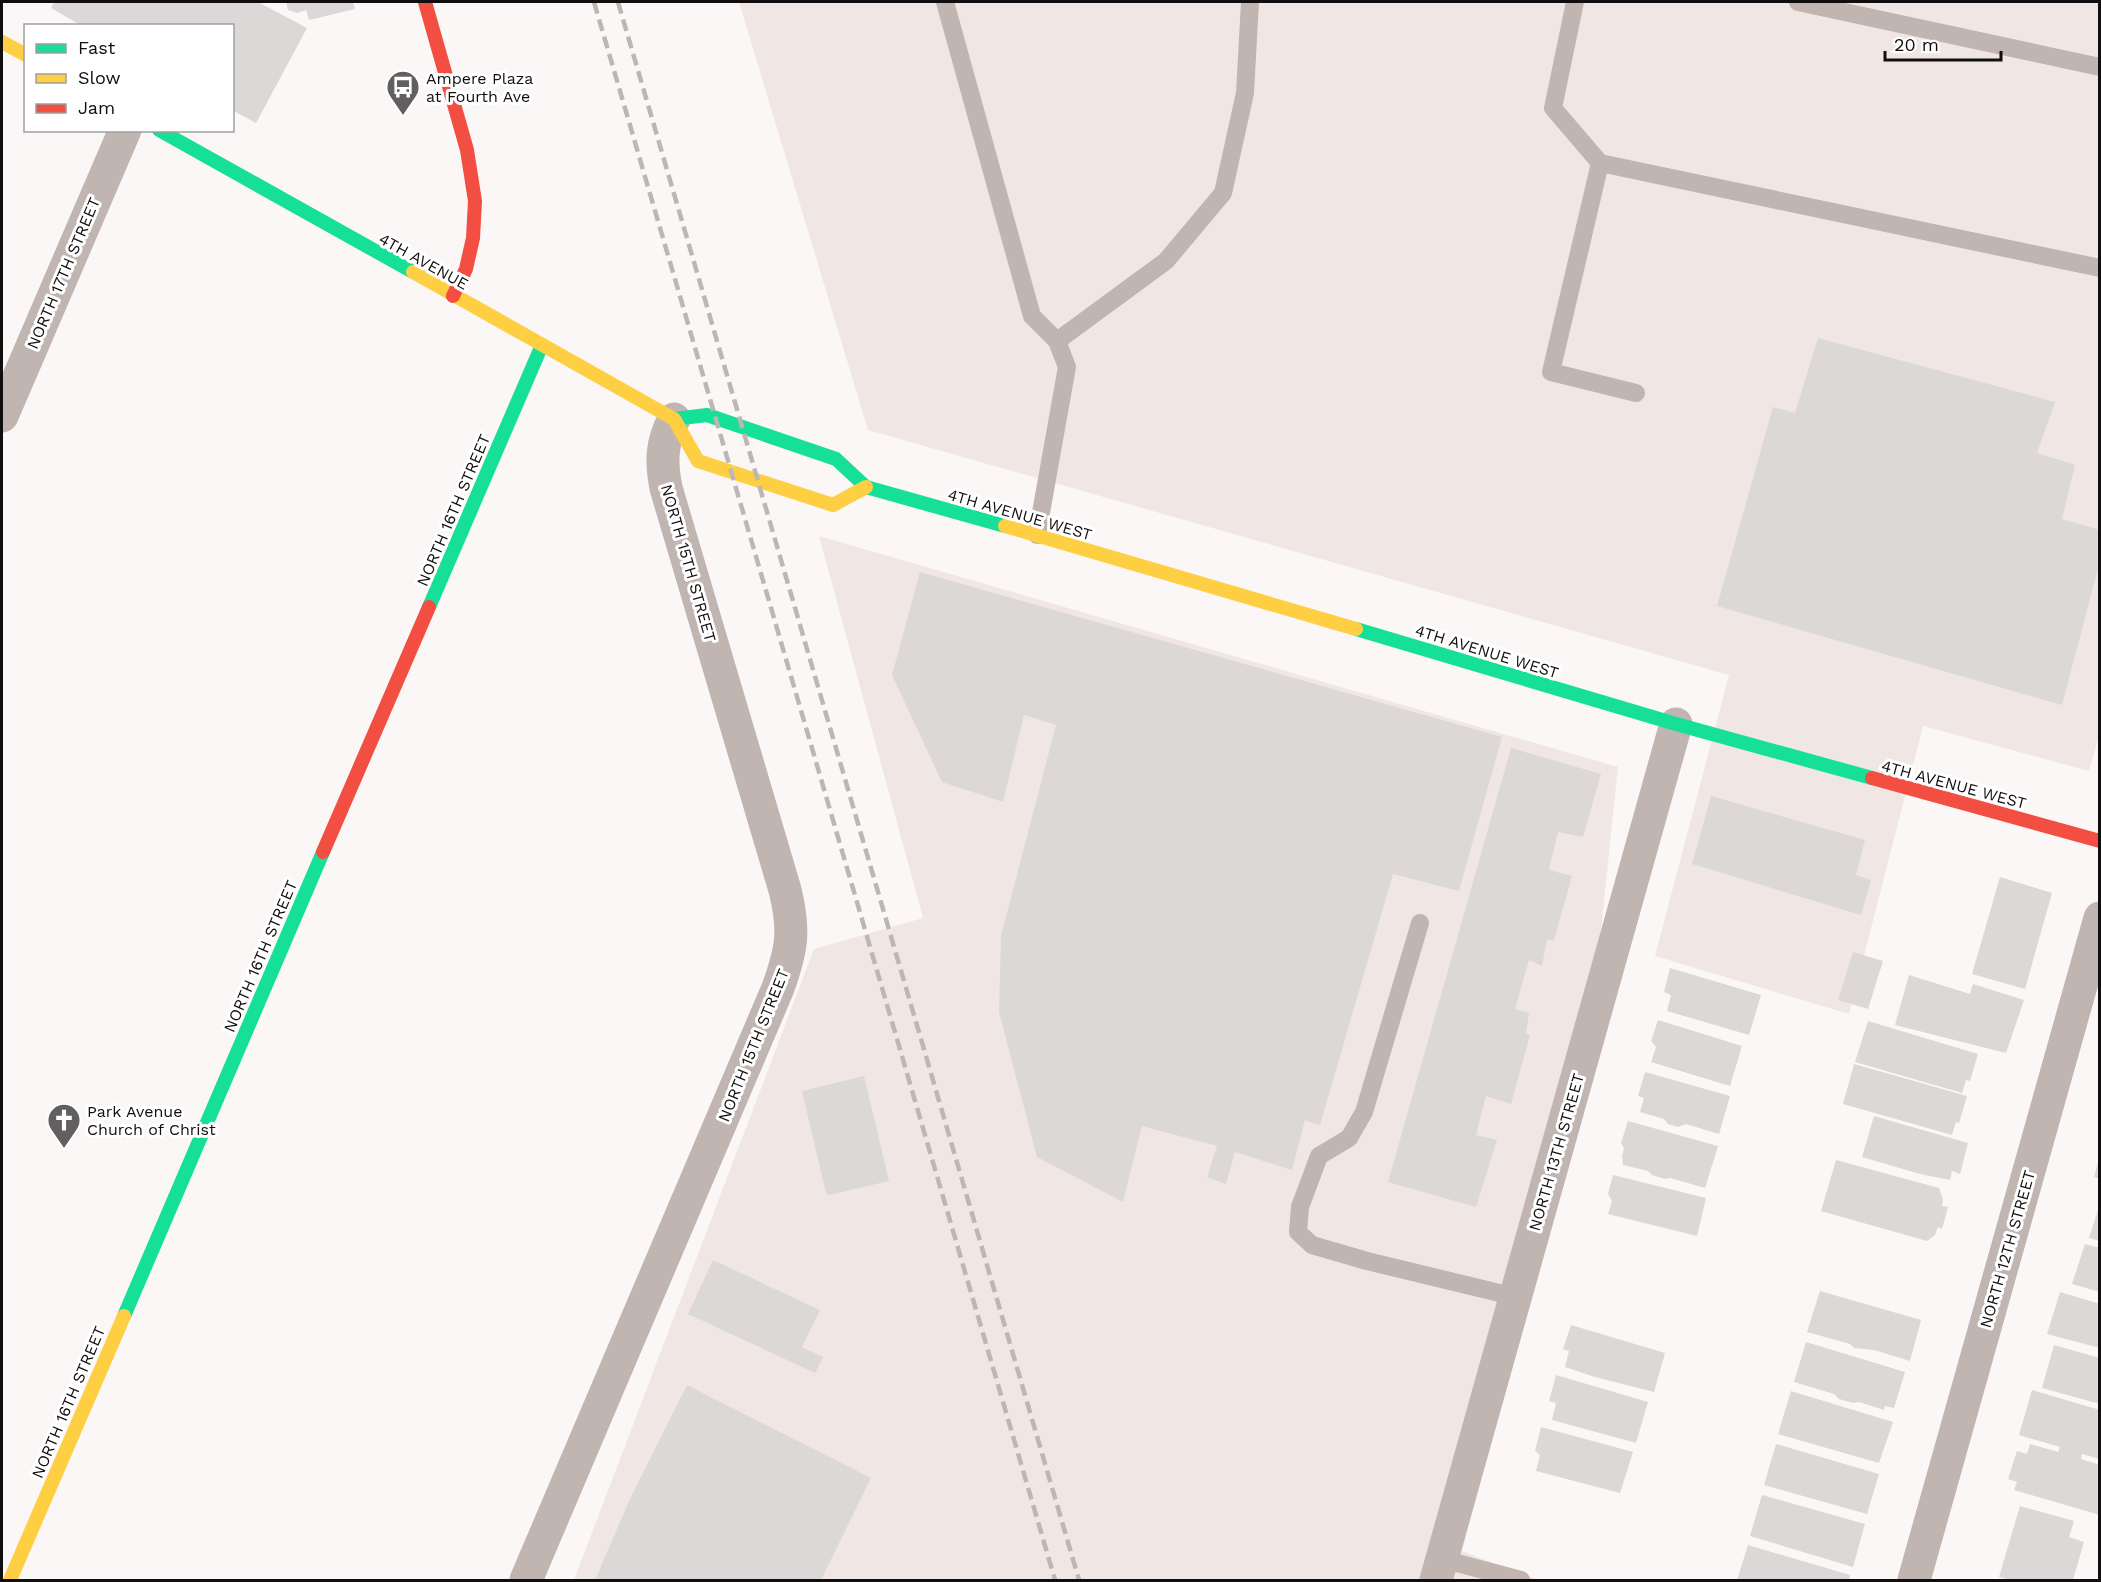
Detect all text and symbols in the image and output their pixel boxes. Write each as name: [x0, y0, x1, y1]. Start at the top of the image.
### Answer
legend: [24, 24, 234, 132]
scale bar: [1885, 24, 2000, 62]
text: 20 m: [1894, 34, 1939, 55]
text: Fast: [78, 37, 116, 58]
text: Slow: [78, 67, 121, 88]
bus stop icon: Ampere Plaza at Fourth Ave: [385, 69, 421, 116]
place label: Ampere Plaza at Fourth Ave: [426, 69, 533, 106]
text: Jam: [78, 97, 115, 118]
street label: NORTH 17TH STREET: [23, 194, 104, 352]
street label: 4TH AVENUE: [376, 229, 472, 294]
street label: NORTH 16TH STREET: [413, 431, 494, 589]
street label: NORTH 15TH STREET: [657, 482, 720, 644]
street label: 4TH AVENUE WEST: [946, 485, 1095, 544]
street label: 4TH AVENUE WEST: [1413, 621, 1561, 682]
street label: 4TH AVENUE WEST: [1879, 756, 2029, 813]
street label: NORTH 16TH STREET: [220, 877, 301, 1035]
street label: NORTH 15TH STREET: [714, 966, 793, 1124]
street label: NORTH 13TH STREET: [1525, 1071, 1588, 1233]
church icon: Park Avenue Church of Christ: [46, 1102, 82, 1149]
place label: Park Avenue Church of Christ: [87, 1102, 216, 1139]
street label: NORTH 12TH STREET: [1976, 1168, 2039, 1330]
street label: NORTH 16TH STREET: [28, 1323, 109, 1481]

